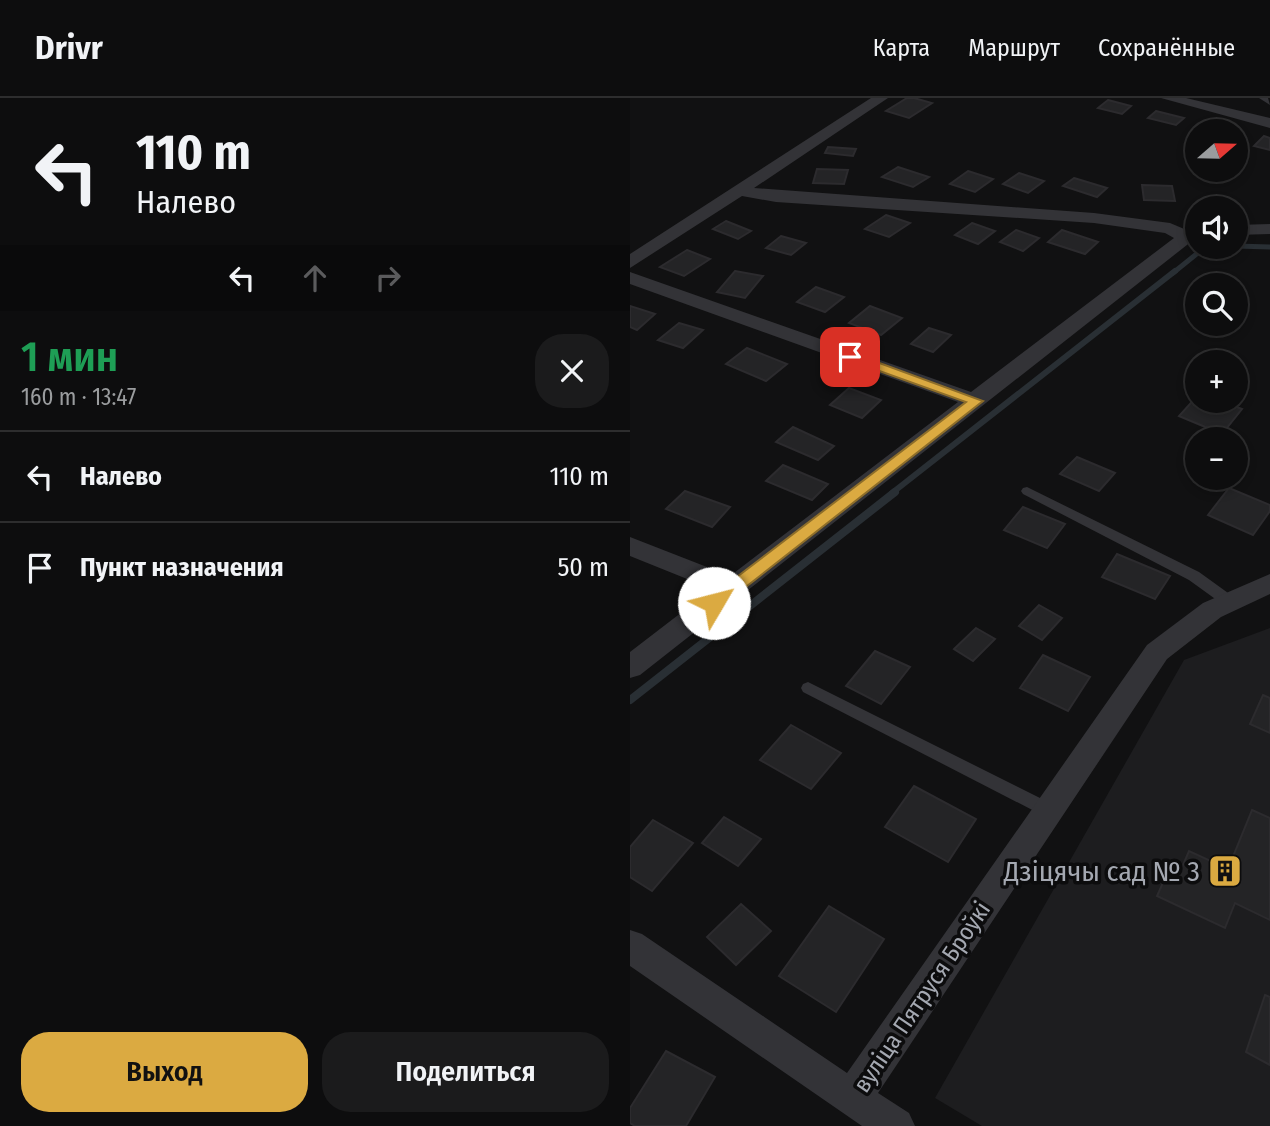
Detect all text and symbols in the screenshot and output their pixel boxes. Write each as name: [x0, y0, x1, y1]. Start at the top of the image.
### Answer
text: Drivr: [35, 28, 103, 68]
text: Карта: [873, 34, 930, 62]
text: Маршрут: [968, 34, 1060, 62]
text: Сохранённые: [1098, 34, 1235, 62]
north arrow: [1185, 119, 1248, 182]
map controls: [1185, 119, 1248, 490]
text: 110 m: [136, 123, 251, 182]
icon: left: [21, 126, 112, 217]
text: Налево: [136, 183, 236, 221]
button: sound: [1185, 196, 1248, 259]
icon: left: [223, 259, 261, 297]
icon: ahead: [296, 259, 334, 297]
icon: right: [369, 259, 407, 297]
button: search: [1185, 273, 1248, 336]
pin: [820, 327, 880, 387]
text: 1 мин: [21, 332, 118, 382]
button: close: [535, 334, 609, 408]
icon: arrive: [831, 338, 869, 376]
button: +: [1185, 350, 1248, 413]
text: 160 m · 13:47: [21, 383, 136, 411]
button: −: [1185, 427, 1248, 490]
icon: left: [21, 458, 59, 496]
text: Налево: [80, 461, 162, 492]
text: 110 m: [549, 461, 609, 492]
icon: arrive: [21, 549, 59, 587]
text: Пункт назначения: [80, 552, 284, 583]
text: 50 m: [557, 552, 609, 583]
position arrow: [677, 566, 751, 640]
building icon: Дзіцячы сад № 3: [1206, 852, 1244, 890]
place label: Дзіцячы сад № 3: [1003, 855, 1200, 888]
street label: вуліца Пятруся Броўкі: [848, 896, 996, 1098]
button: Выход: [21, 1032, 308, 1112]
button: Поделиться: [322, 1032, 609, 1112]

